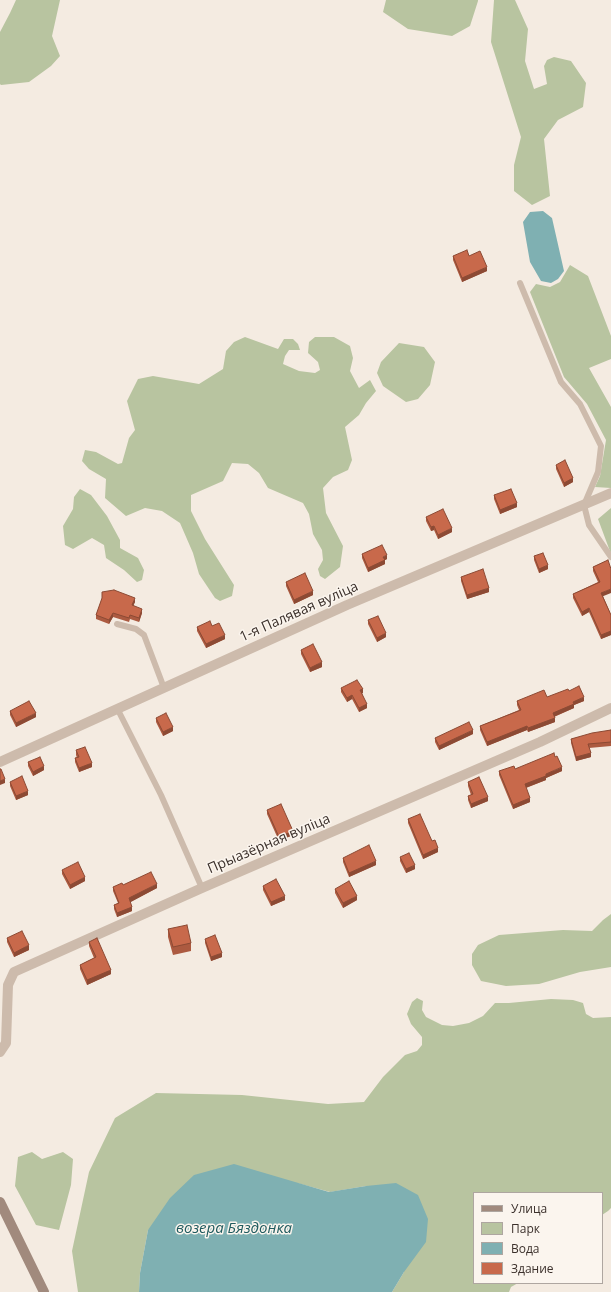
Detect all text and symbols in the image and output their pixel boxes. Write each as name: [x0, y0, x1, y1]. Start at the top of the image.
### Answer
street label: 1-я Палявая вуліца: [237, 578, 361, 646]
street label: Прыазёрная вуліца: [205, 811, 333, 877]
legend: [473, 1192, 603, 1284]
text: Улица: [511, 1200, 547, 1217]
water label: возера Бяздонка: [176, 1220, 292, 1238]
text: Парк: [511, 1220, 540, 1237]
text: Вода: [511, 1240, 540, 1257]
text: Здание: [511, 1260, 554, 1277]

